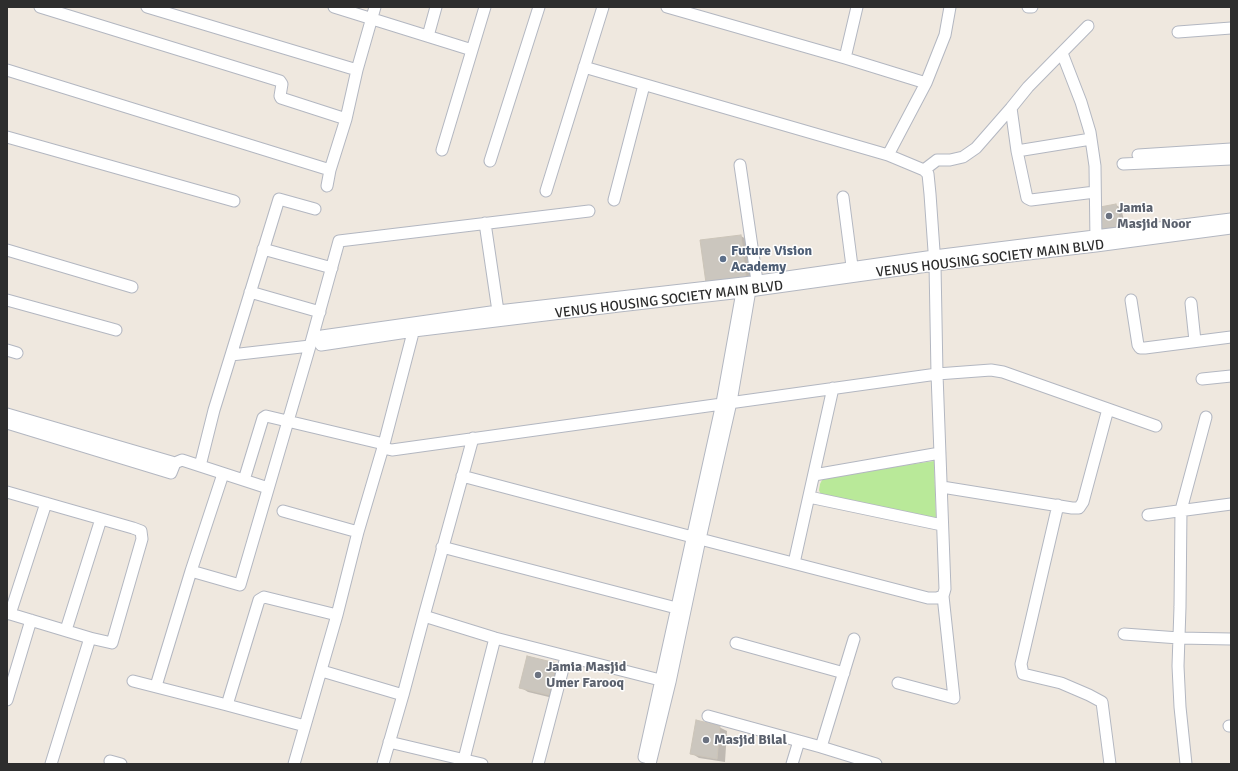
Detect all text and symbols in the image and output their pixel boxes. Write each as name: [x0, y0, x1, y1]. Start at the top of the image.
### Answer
place label: Jamia Masjid Noor: [1117, 200, 1191, 232]
marker: Jamia Masjid Noor: [1104, 211, 1114, 221]
street label: VENUS HOUSING SOCIETY MAIN BLVD: [875, 237, 1105, 281]
place label: Future Vision Academy: [731, 243, 812, 276]
marker: Future Vision Academy: [718, 254, 728, 264]
street label: VENUS HOUSING SOCIETY MAIN BLVD: [554, 278, 784, 322]
place label: Jamia Masjid Umer Farooq: [546, 659, 626, 692]
marker: Jamia Masjid Umer Farooq: [533, 670, 543, 680]
place label: Masjid Bilal: [714, 732, 787, 748]
marker: Masjid Bilal: [701, 735, 711, 745]

